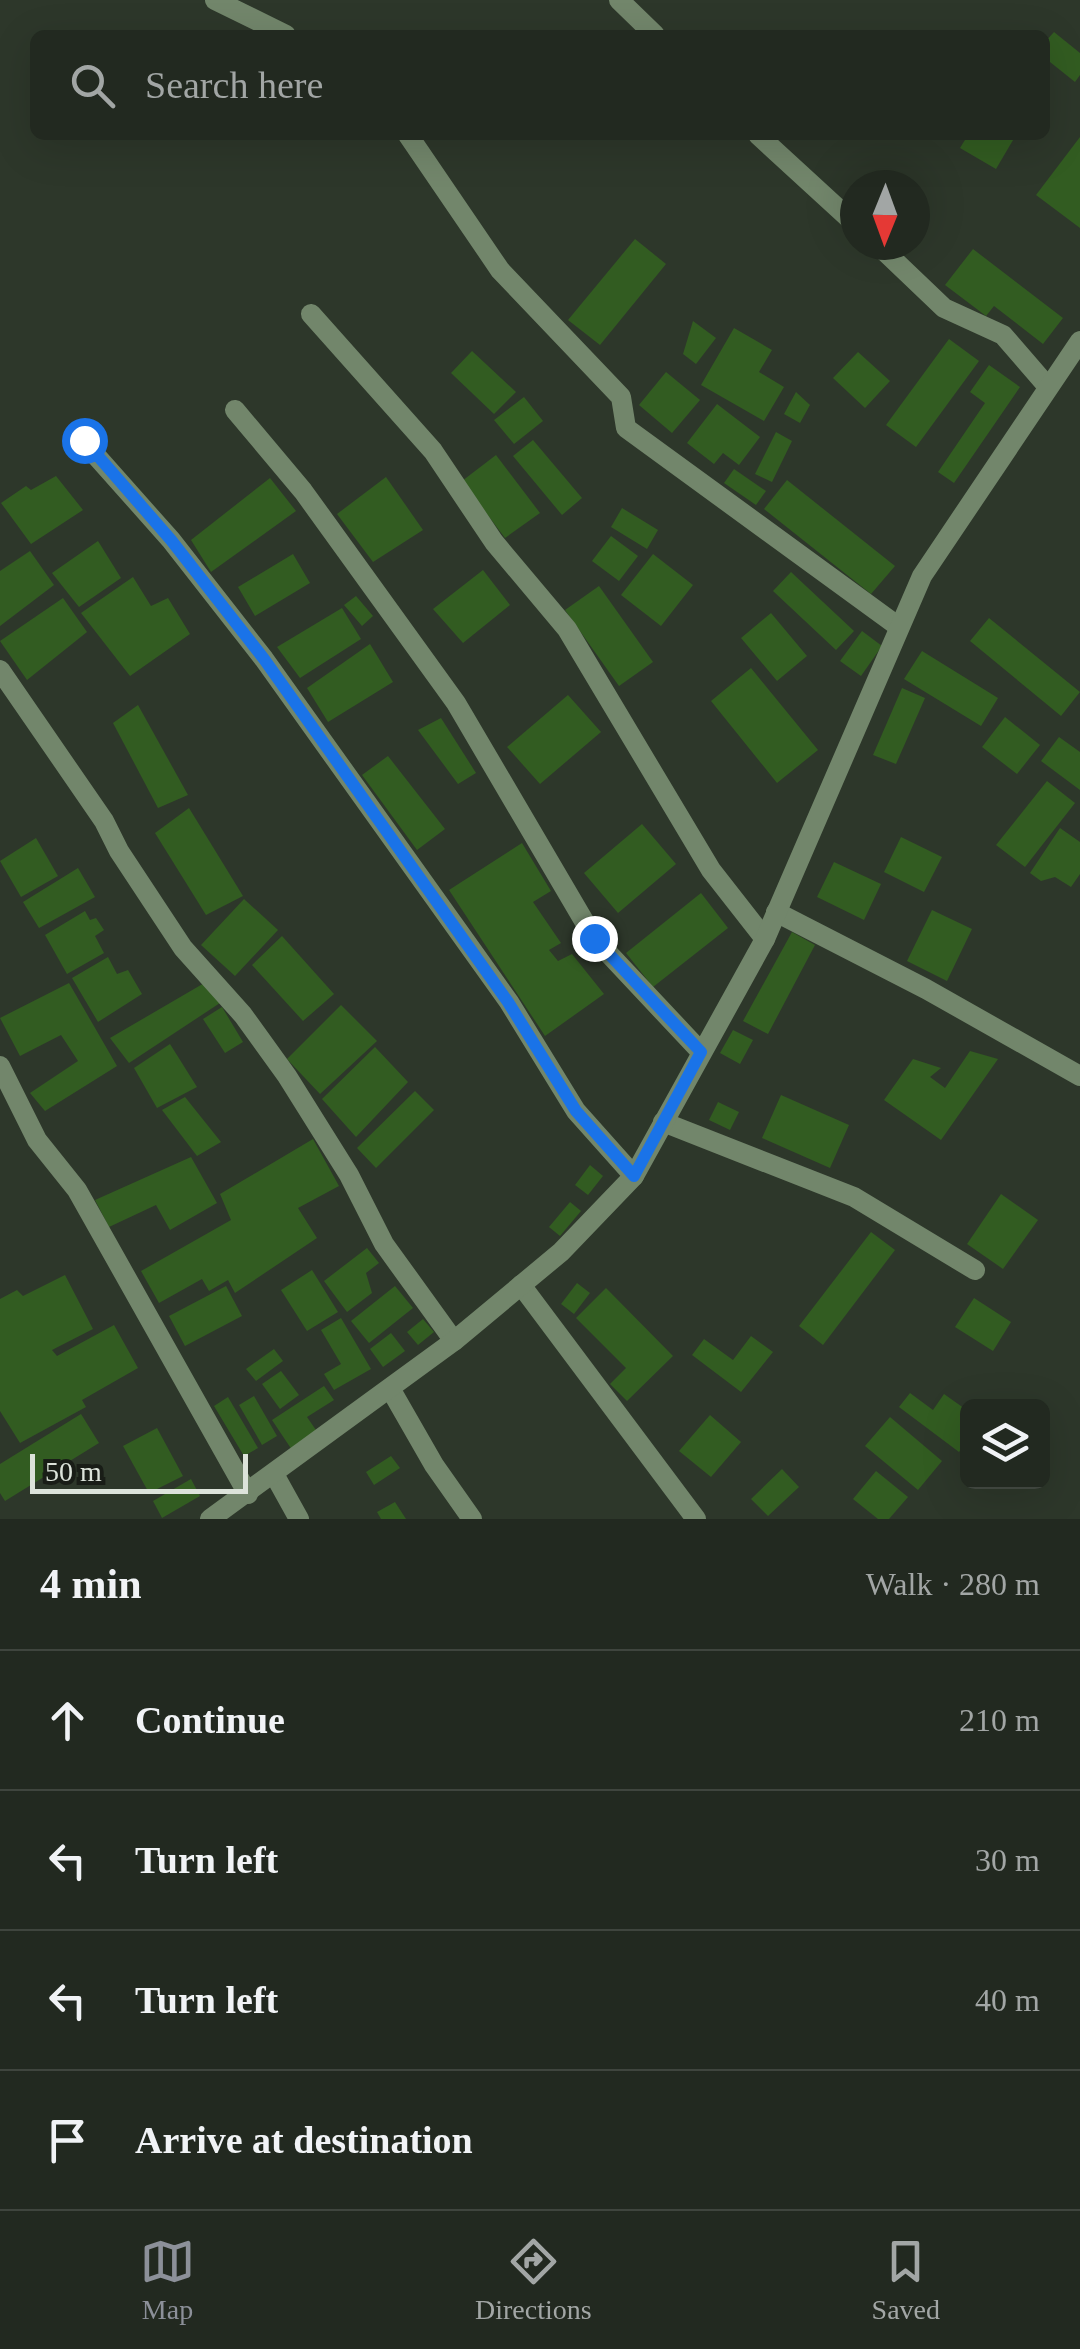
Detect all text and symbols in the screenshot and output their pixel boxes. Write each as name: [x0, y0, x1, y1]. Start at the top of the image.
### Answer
search box: [30, 30, 1050, 140]
icon: search: [65, 58, 120, 113]
text: Search here: [145, 64, 323, 106]
north arrow: [840, 170, 930, 260]
route start: [62, 418, 108, 464]
route end: [572, 916, 618, 962]
map controls: [960, 1399, 1050, 1489]
button: layers: [960, 1399, 1050, 1489]
scale bar: [30, 1449, 248, 1494]
text: 50 m: [45, 1456, 102, 1487]
text: 4 min: [40, 1561, 142, 1607]
text: Walk · 280 m: [866, 1566, 1040, 1602]
icon: ahead: [40, 1693, 95, 1748]
text: Continue: [135, 1699, 285, 1741]
text: 210 m: [959, 1702, 1040, 1738]
icon: left: [40, 1833, 95, 1888]
text: Turn left: [135, 1839, 278, 1881]
text: 30 m: [975, 1842, 1040, 1878]
icon: left: [40, 1973, 95, 2028]
text: Turn left: [135, 1979, 278, 2021]
text: 40 m: [975, 1982, 1040, 2018]
icon: arrive: [40, 2113, 95, 2168]
text: Arrive at destination: [135, 2119, 473, 2161]
tab: Map: [140, 2234, 195, 2326]
tab: Directions: [475, 2234, 592, 2326]
tab: Saved: [872, 2234, 940, 2326]

